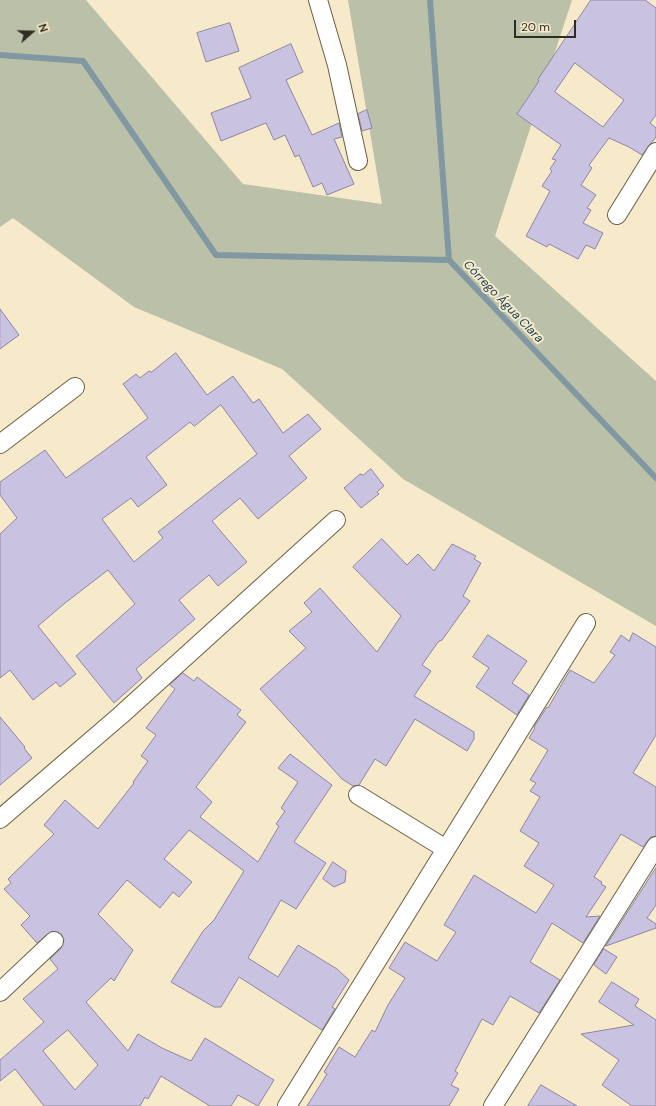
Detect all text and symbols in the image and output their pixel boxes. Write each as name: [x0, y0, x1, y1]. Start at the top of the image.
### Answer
north arrow: [12, 12, 52, 52]
scale bar: [516, 12, 578, 38]
text: 20 m: [521, 19, 550, 35]
text: N: [35, 22, 51, 34]
water label: Córrego Água Clara: [460, 258, 546, 346]

